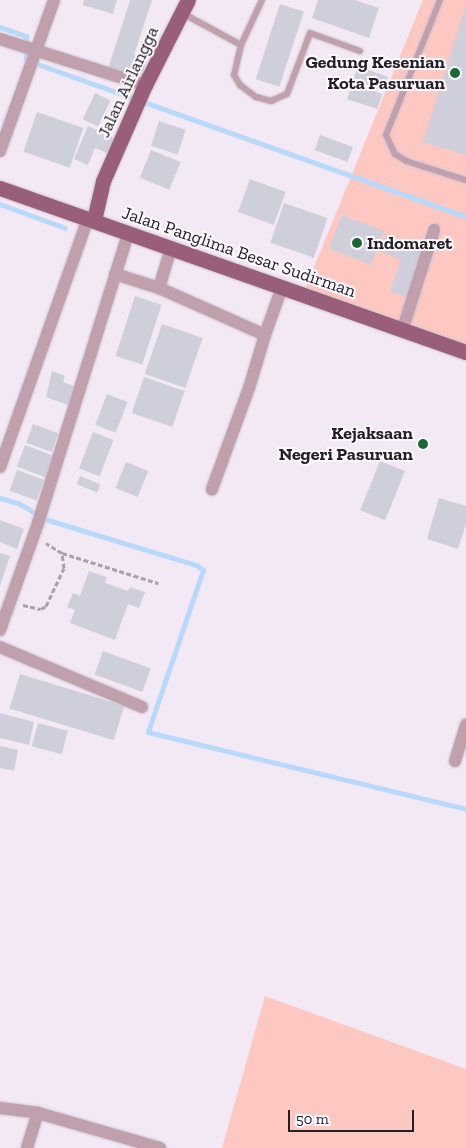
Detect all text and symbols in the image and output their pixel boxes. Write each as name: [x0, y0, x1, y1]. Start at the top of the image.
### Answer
street label: Jalan Airlangga: [93, 23, 163, 141]
place label: Gedung Kesenian Kota Pasuruan: [306, 52, 445, 94]
marker: Gedung Kesenian Kota Pasuruan: [449, 67, 461, 79]
street label: Jalan Panglima Besar Sudirman: [119, 202, 359, 302]
place label: Indomaret: [367, 232, 452, 254]
marker: Indomaret: [351, 237, 363, 249]
place label: Kejaksaan Negeri Pasuruan: [279, 423, 413, 466]
marker: Kejaksaan Negeri Pasuruan: [417, 438, 429, 450]
scale bar: [291, 1100, 417, 1132]
text: 50 m: [296, 1110, 329, 1128]

